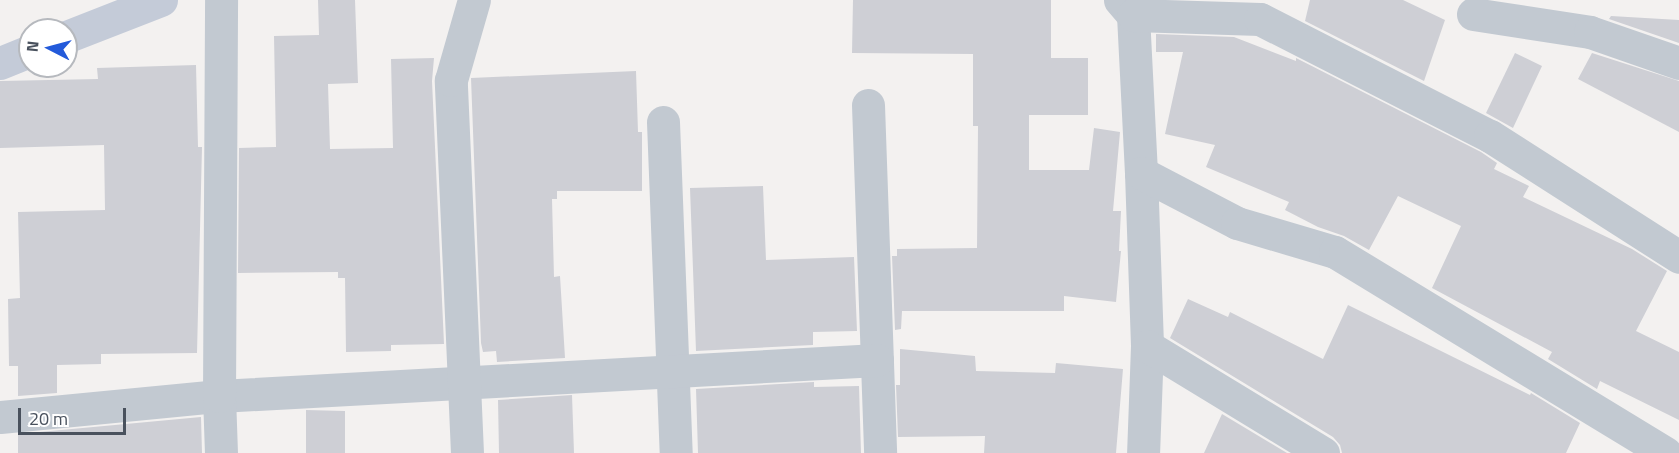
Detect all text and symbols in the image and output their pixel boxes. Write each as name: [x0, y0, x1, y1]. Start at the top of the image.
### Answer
north arrow: [18, 18, 78, 78]
text: N: [20, 40, 45, 53]
scale bar: [21, 396, 129, 434]
text: 20 m: [29, 405, 68, 432]

